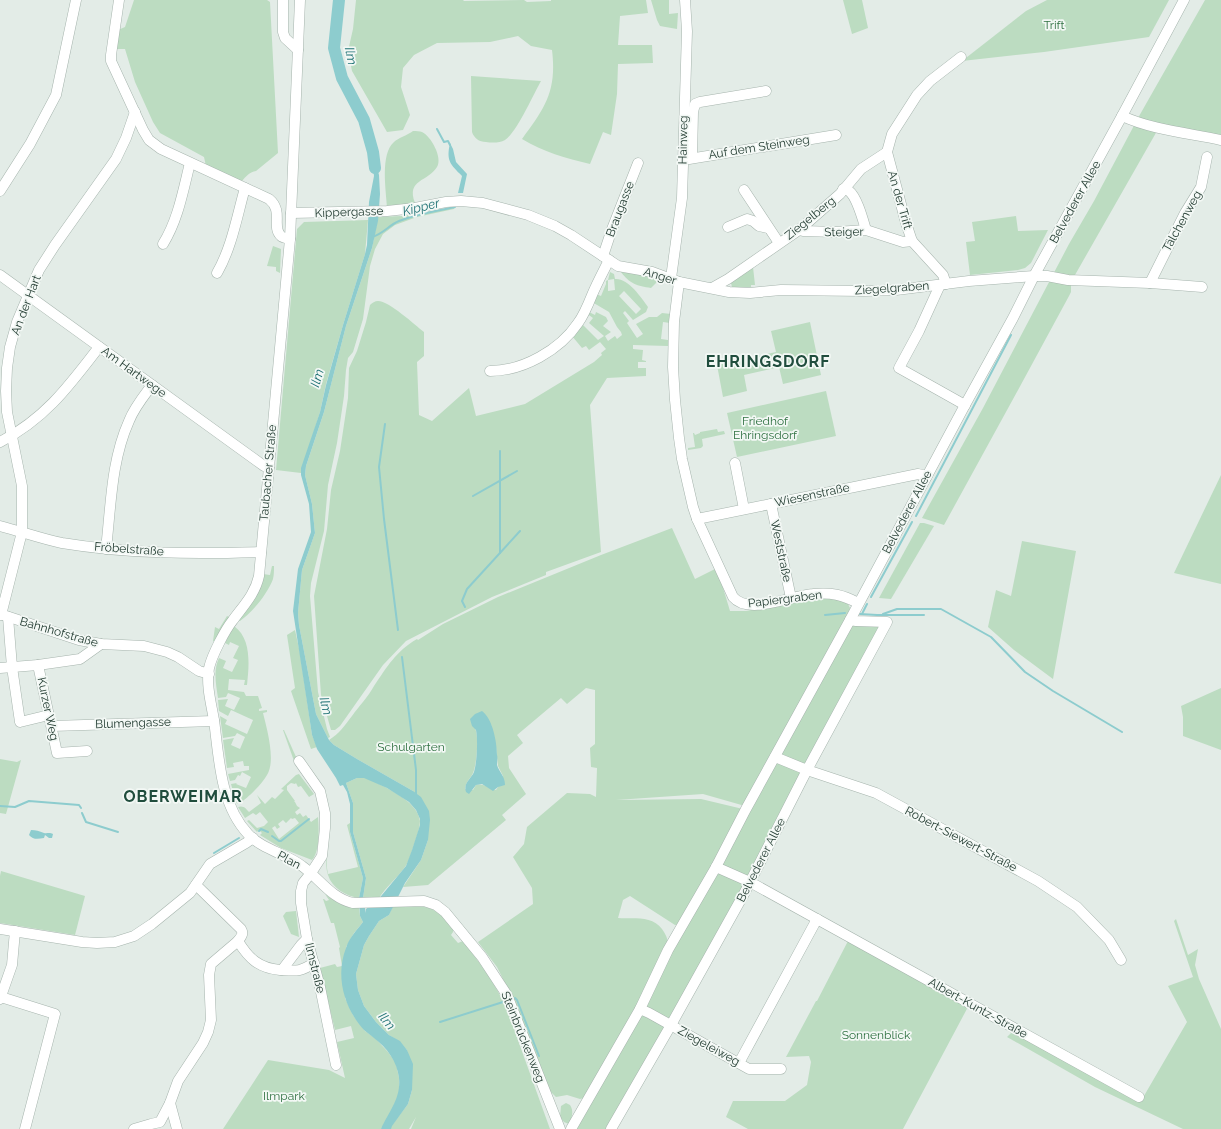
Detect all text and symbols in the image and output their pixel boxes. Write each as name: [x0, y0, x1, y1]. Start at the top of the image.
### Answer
park label: Trift: [1043, 18, 1065, 32]
water label: Ilm: [342, 46, 360, 66]
street label: Hainweg: [676, 115, 690, 165]
street label: Auf dem Steinweg: [707, 132, 811, 162]
street label: Belvederer Allee: [1047, 158, 1103, 246]
street label: An der Trift: [885, 169, 915, 231]
street label: Braugasse: [603, 179, 637, 239]
street label: Tälchenweg: [1160, 188, 1204, 254]
street label: Ziegelberg: [782, 193, 838, 243]
water label: Kipper: [401, 195, 442, 219]
street label: Kippergasse: [314, 204, 384, 220]
street label: Steiger: [824, 225, 865, 239]
street label: Anger: [642, 264, 679, 288]
street label: An der Hart: [8, 273, 44, 337]
street label: Ziegelgraben: [854, 278, 930, 298]
street label: Am Hartwege: [99, 344, 169, 400]
district label: EHRINGSDORF: [706, 352, 830, 371]
water label: Ilm: [307, 367, 327, 389]
park label: Friedhof Ehringsdorf: [733, 414, 798, 442]
street label: Taubacher Straße: [257, 424, 279, 522]
street label: Belvederer Allee: [879, 468, 935, 556]
street label: Wiesenstraße: [773, 480, 851, 510]
street label: Weststraße: [768, 519, 794, 583]
street label: Fröbelstraße: [94, 540, 164, 558]
street label: Papiergraben: [747, 588, 823, 610]
street label: Bahnhofstraße: [18, 614, 100, 650]
street label: Kurzer Weg: [34, 676, 62, 742]
water label: Ilm: [317, 695, 335, 717]
street label: Blumengasse: [95, 715, 171, 731]
park label: Schulgarten: [377, 740, 445, 754]
district label: OBERWEIMAR: [123, 787, 243, 806]
street label: Robert-Siewert-Straße: [903, 804, 1019, 874]
street label: Belvederer Allee: [734, 816, 788, 904]
street label: Plan: [275, 848, 303, 872]
street label: Ilmstraße: [302, 941, 328, 995]
street label: Albert-Kuntz-Straße: [926, 975, 1030, 1041]
street label: Steinbrückenweg: [498, 989, 548, 1085]
water label: Ilm: [375, 1009, 399, 1033]
street label: Ziegeleiweg: [676, 1023, 742, 1069]
park label: Sonnenblick: [842, 1028, 911, 1042]
park label: Ilmpark: [263, 1089, 306, 1103]

